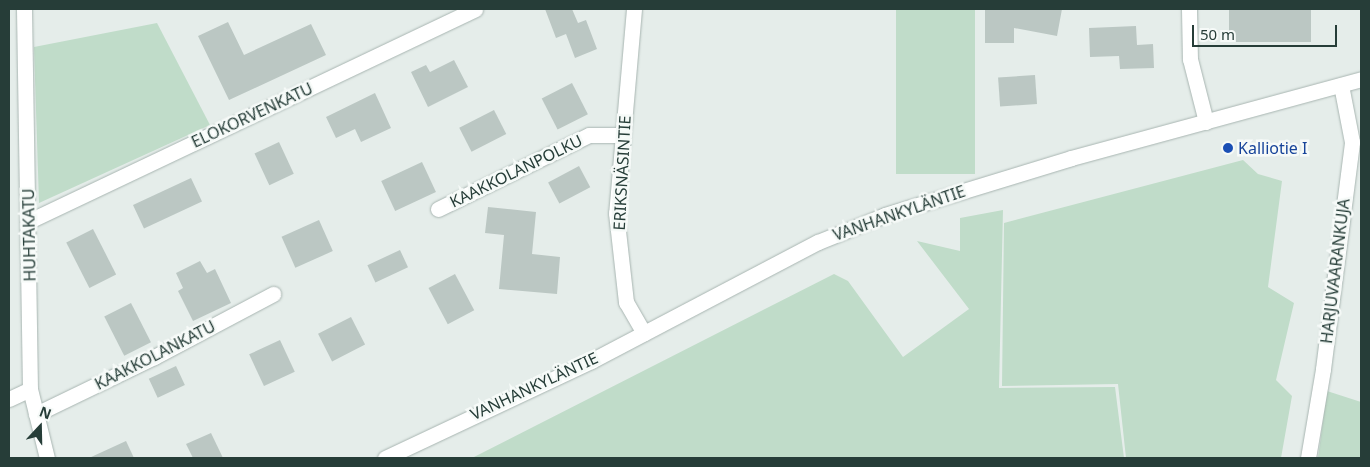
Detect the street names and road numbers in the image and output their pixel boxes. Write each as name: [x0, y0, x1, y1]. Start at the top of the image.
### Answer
street label: ELOKORVENKATU: [188, 78, 316, 152]
street label: ERIKSNÄSINTIE: [609, 115, 635, 231]
street label: KAAKKOLANPOLKU: [447, 131, 585, 211]
street label: VANHANKYLÄNTIE: [830, 181, 968, 245]
street label: HUHTAKATU: [19, 188, 39, 282]
street label: HARJUVAARANKUJA: [1317, 197, 1353, 345]
street label: KAAKKOLANKATU: [92, 316, 218, 394]
street label: VANHANKYLÄNTIE: [467, 348, 601, 424]

